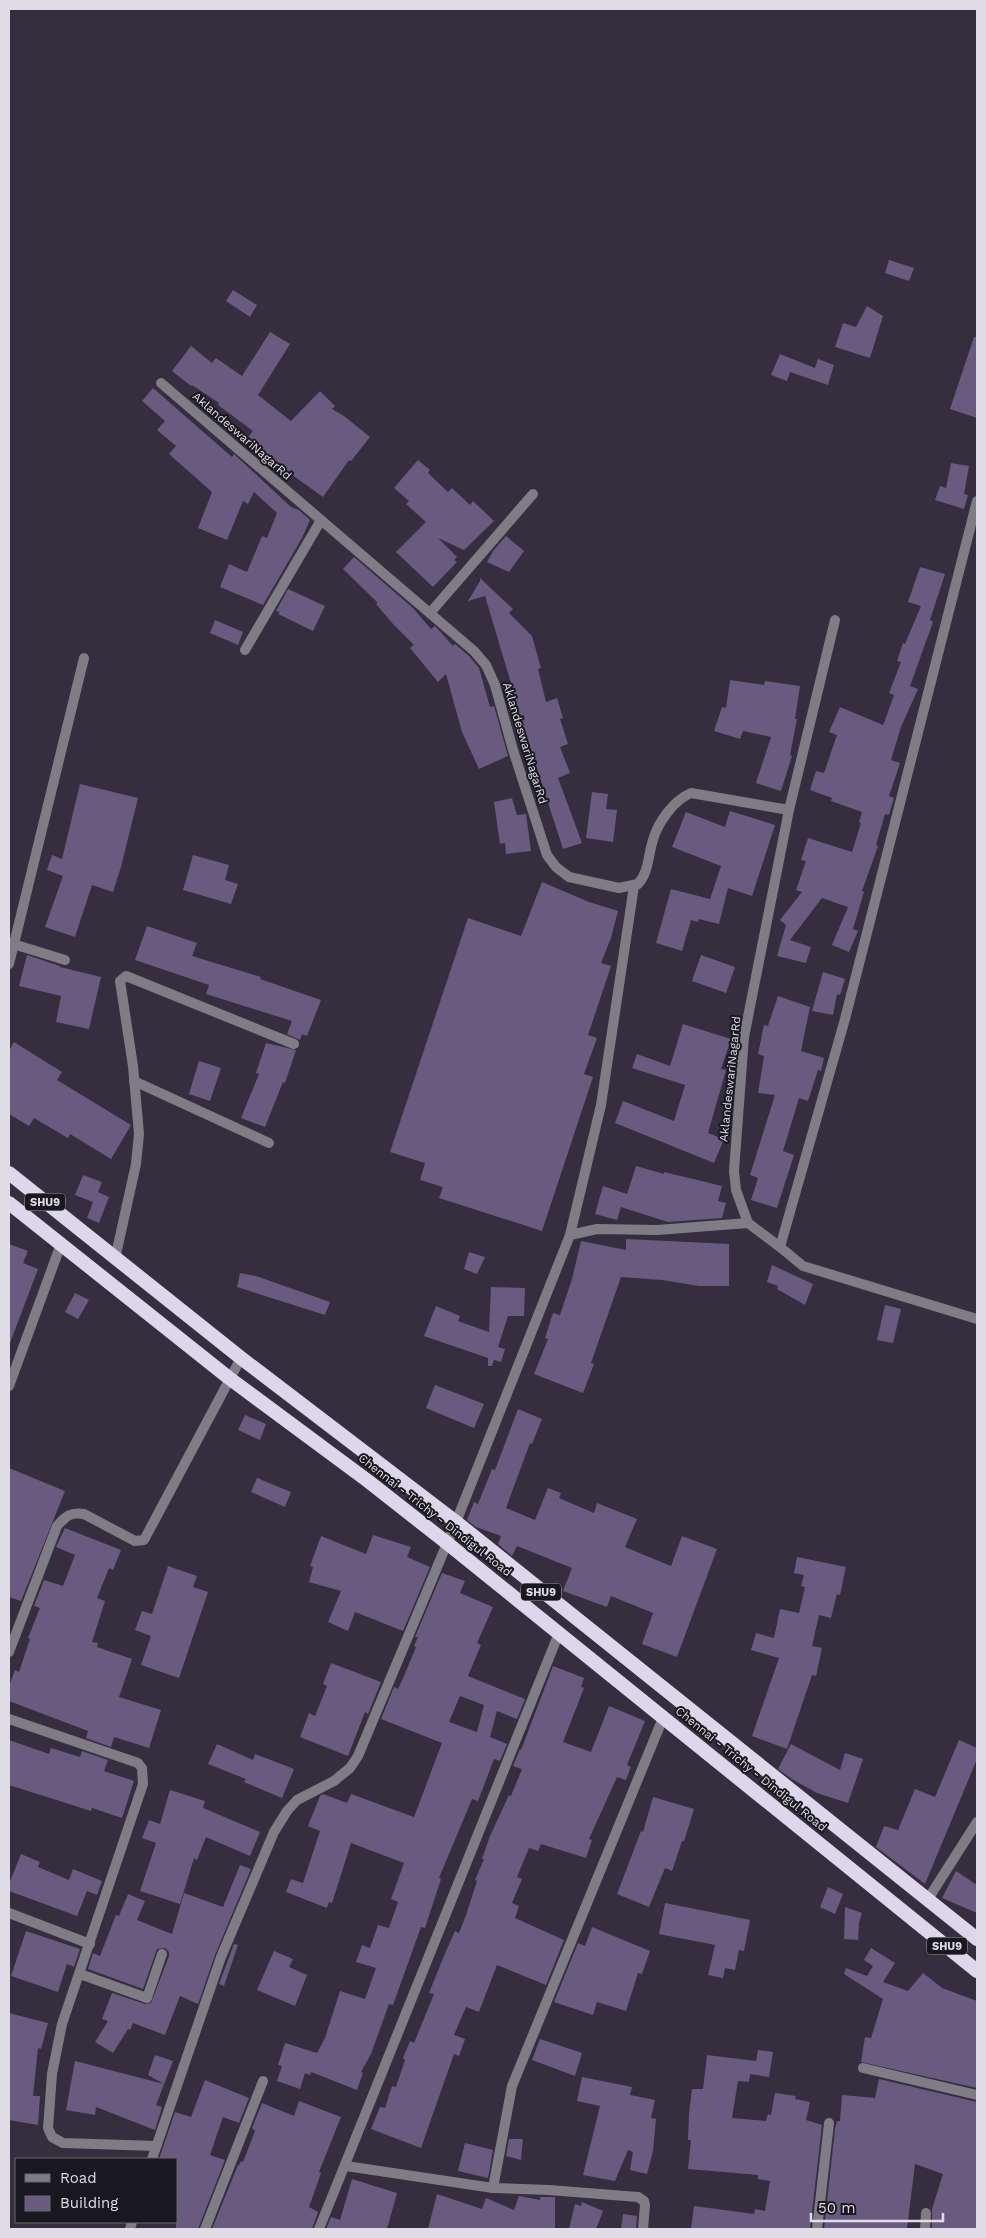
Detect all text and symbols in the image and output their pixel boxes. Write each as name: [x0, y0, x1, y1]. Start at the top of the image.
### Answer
street label: AklandeswariNagarRd: [190, 389, 294, 483]
street label: AklandeswariNagarRd: [500, 680, 550, 806]
street label: AklandeswariNagarRd: [716, 1015, 744, 1143]
road number: SHU9: [25, 1194, 65, 1210]
street label: Chennai - Trichy - Dindigul Road: [356, 1451, 514, 1579]
road number: SHU9: [521, 1584, 561, 1600]
street label: Chennai - Trichy - Dindigul Road: [673, 1704, 829, 1834]
road number: SHU9: [927, 1938, 967, 1954]
legend: [15, 2158, 178, 2223]
text: Road: [60, 2169, 97, 2187]
scale bar: [811, 2190, 944, 2222]
text: Building: [60, 2194, 118, 2212]
text: 50 m: [818, 2199, 855, 2217]

